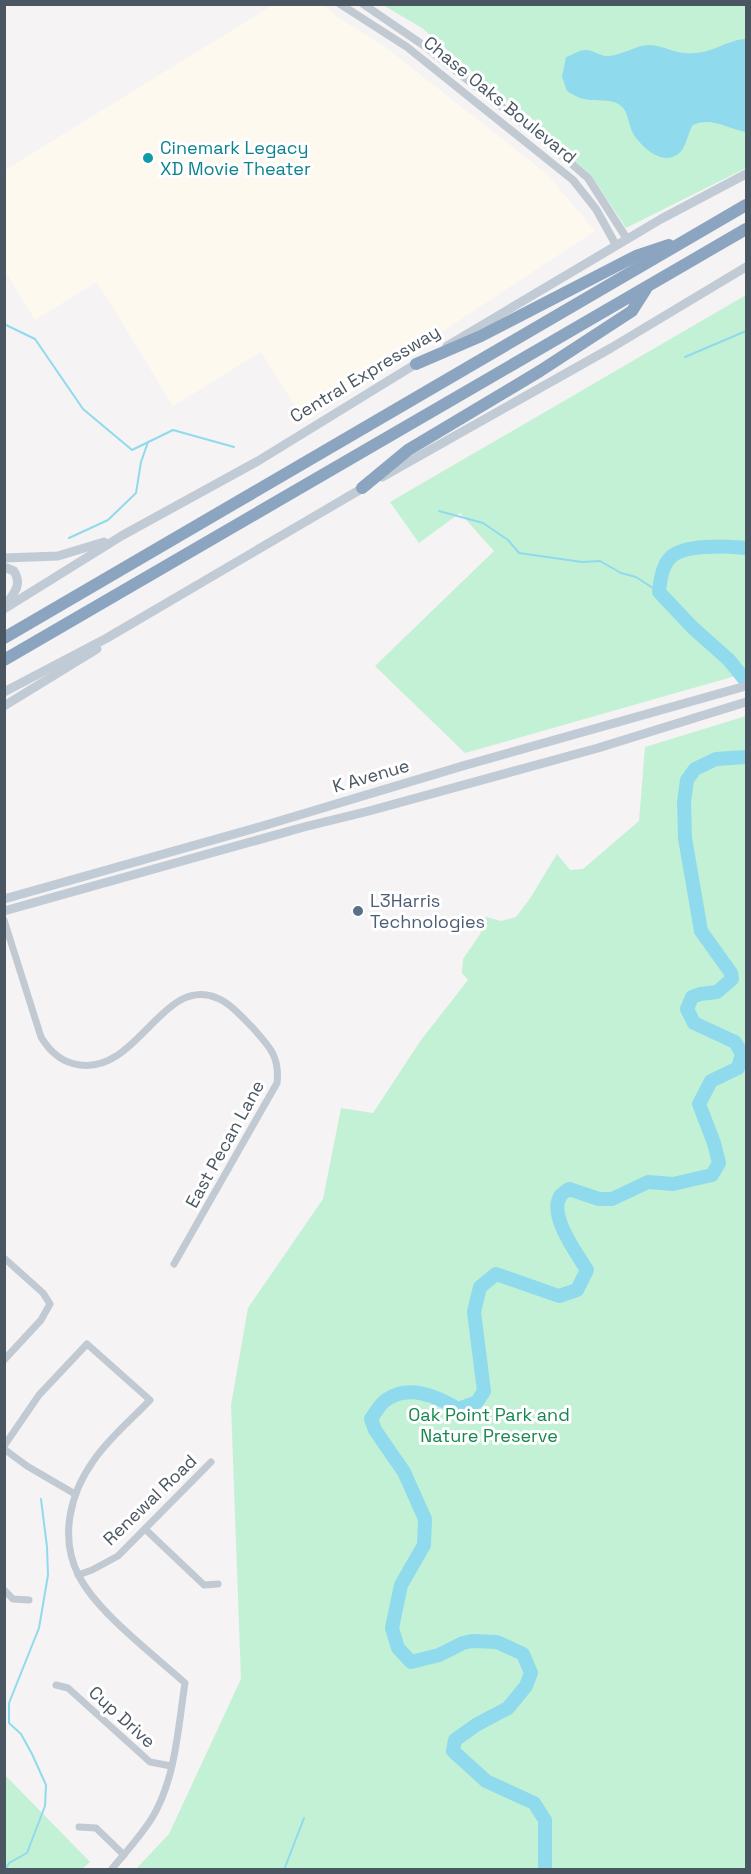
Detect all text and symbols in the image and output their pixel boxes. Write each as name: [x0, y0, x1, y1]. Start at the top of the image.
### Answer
street label: Chase Oaks Boulevard: [419, 31, 581, 168]
place label: Cinemark Legacy XD Movie Theater: [160, 136, 311, 180]
marker: Cinemark Legacy XD Movie Theater: [141, 151, 155, 165]
street label: Central Expressway: [286, 320, 444, 427]
street label: K Avenue: [330, 754, 412, 797]
place label: L3Harris Technologies: [370, 889, 485, 933]
marker: L3Harris Technologies: [351, 904, 365, 918]
street label: East Pecan Lane: [180, 1076, 269, 1212]
park label: Oak Point Park and Nature Preserve: [408, 1403, 570, 1447]
street label: Renewal Road: [98, 1449, 201, 1550]
street label: Cup Drive: [84, 1681, 160, 1753]

